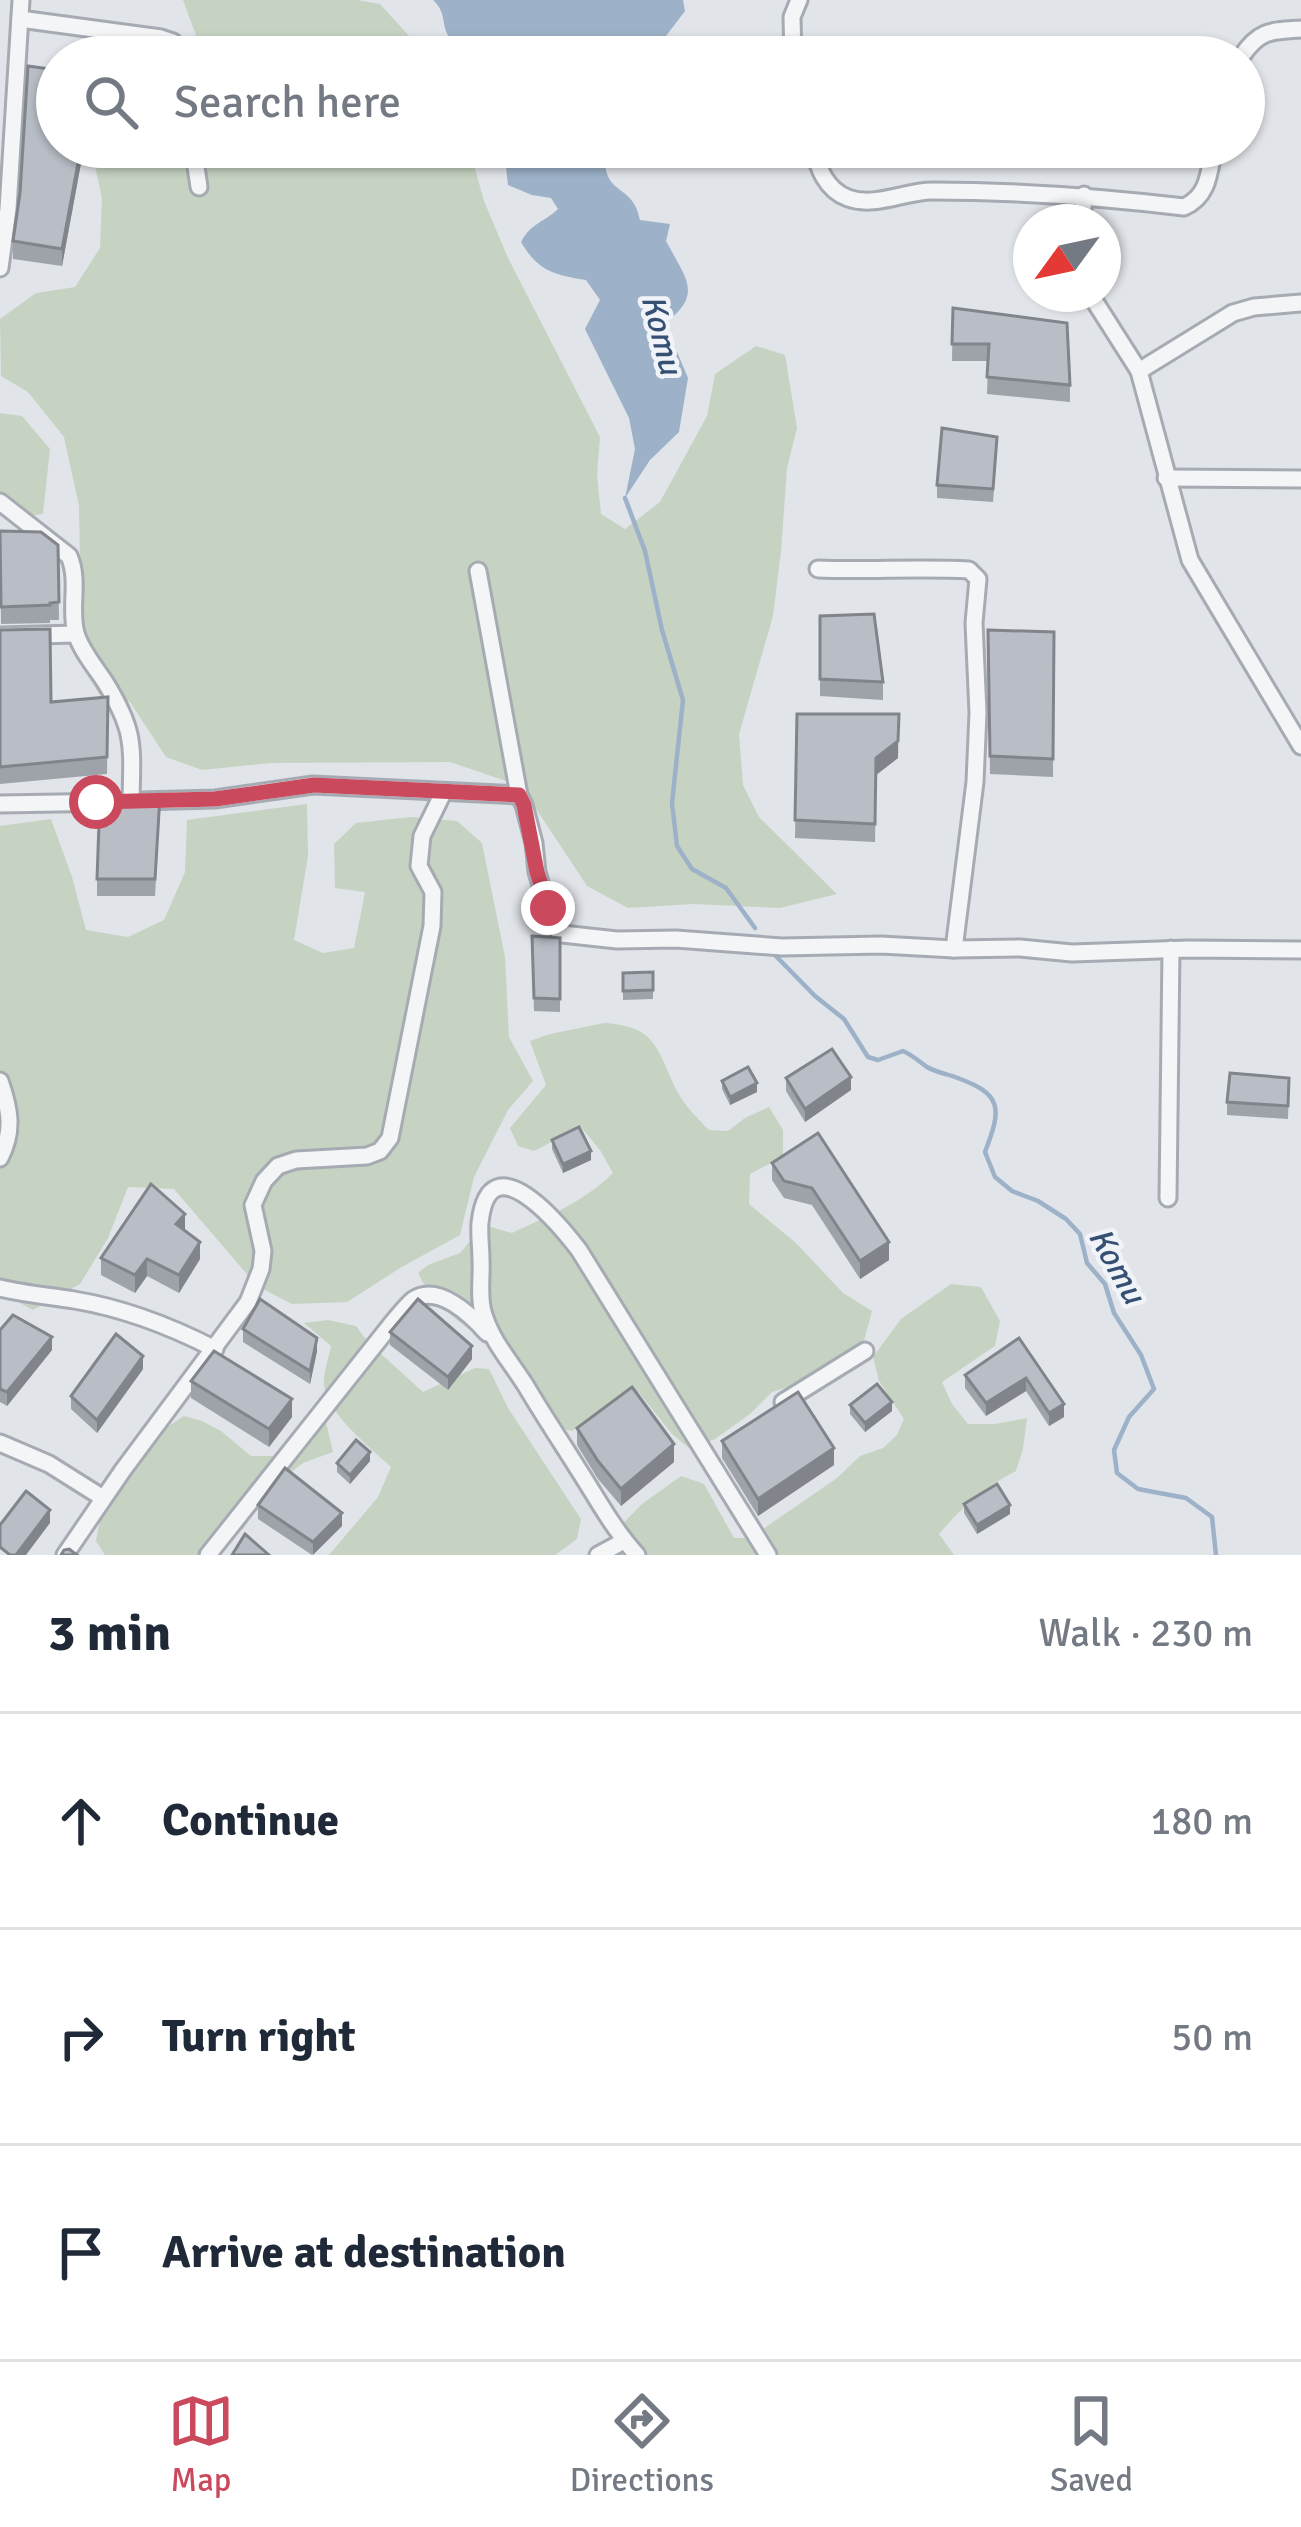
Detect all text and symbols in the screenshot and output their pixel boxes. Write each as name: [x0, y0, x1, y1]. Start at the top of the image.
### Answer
search box: [36, 36, 1265, 168]
icon: search: [78, 69, 144, 135]
text: Search here: [174, 75, 401, 130]
north arrow: [1013, 204, 1121, 312]
water label: Komu: [632, 290, 692, 380]
route start: [69, 775, 123, 829]
route end: [521, 881, 575, 935]
water label: Komu: [1079, 1221, 1155, 1313]
text: 3 min: [48, 1602, 171, 1665]
text: Walk · 230 m: [1039, 1609, 1253, 1657]
icon: ahead: [48, 1788, 114, 1854]
text: Continue: [162, 1793, 339, 1848]
text: 180 m: [1150, 1797, 1253, 1845]
icon: right: [48, 2004, 114, 2070]
text: Turn right: [162, 2009, 356, 2064]
text: 50 m: [1171, 2013, 1253, 2061]
icon: arrive: [48, 2220, 114, 2286]
text: Arrive at destination: [162, 2225, 566, 2280]
tab: Map: [168, 2388, 234, 2501]
tab: Directions: [570, 2388, 714, 2501]
tab: Saved: [1050, 2388, 1133, 2501]

